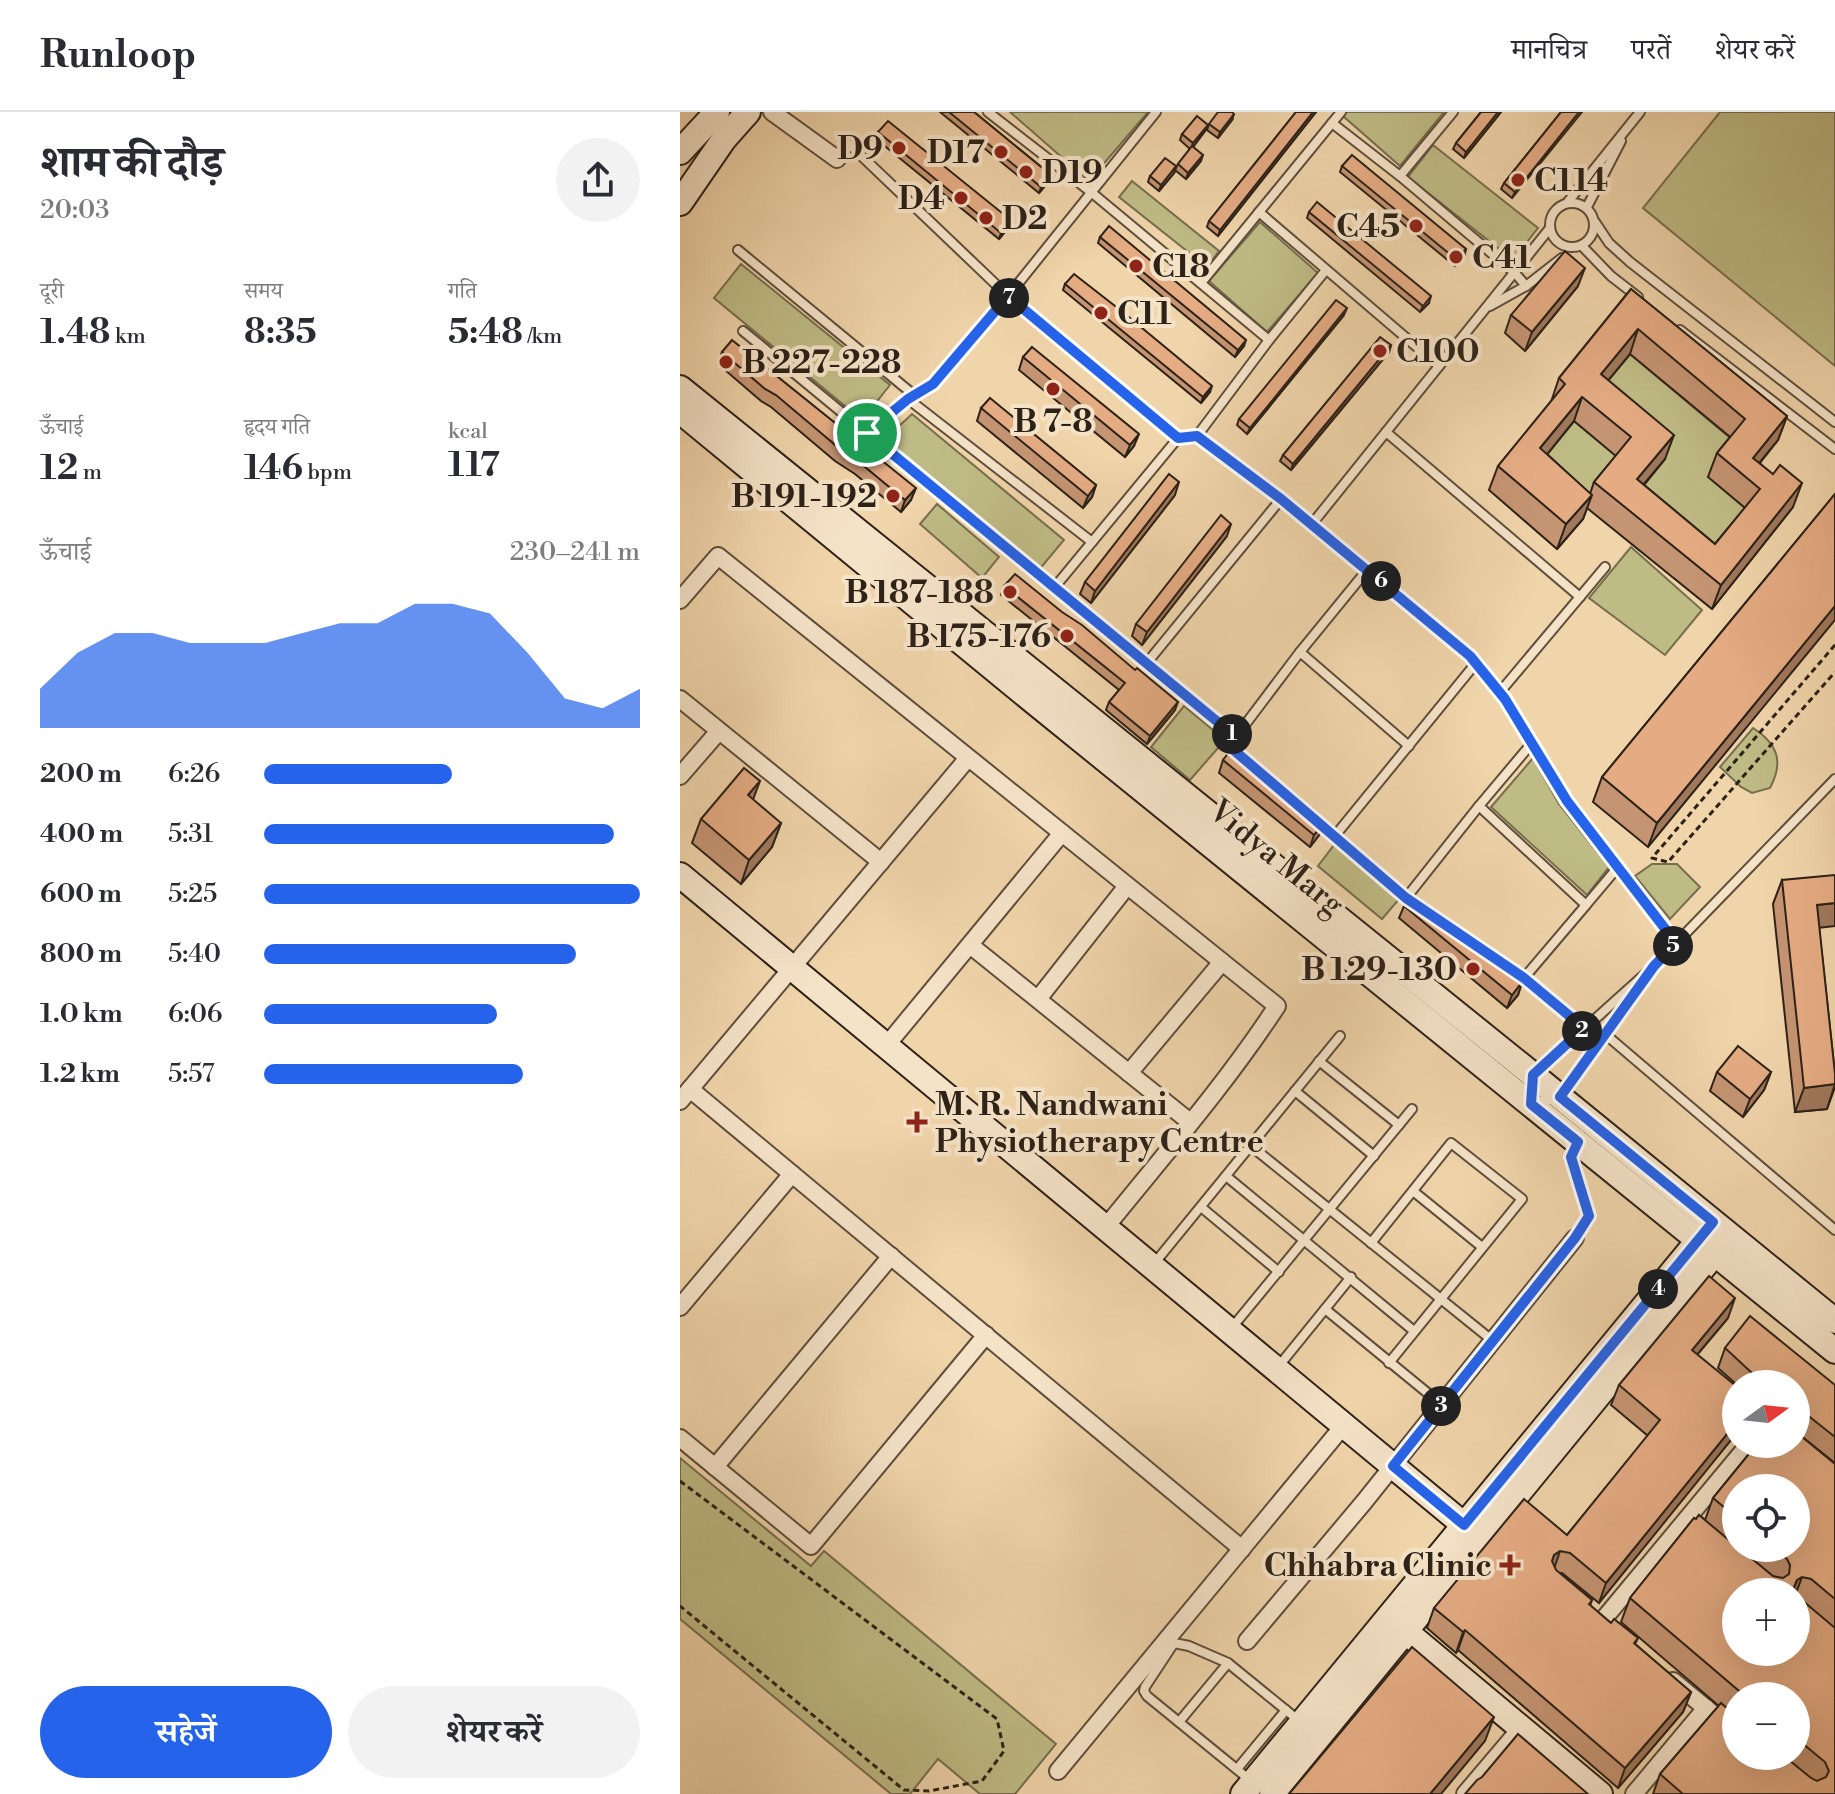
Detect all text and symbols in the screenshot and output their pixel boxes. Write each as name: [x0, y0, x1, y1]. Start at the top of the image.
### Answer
text: Runloop: [40, 32, 196, 79]
text: मानचित्र: [1511, 33, 1587, 68]
text: परतें: [1631, 33, 1671, 68]
text: शेयर करें: [1715, 33, 1795, 68]
place label: D9: [837, 129, 883, 169]
place label: D17: [927, 133, 985, 173]
text: शाम की दौड़: [40, 136, 224, 191]
button: share: [556, 138, 640, 222]
marker: D9: [890, 139, 908, 157]
marker: D17: [992, 143, 1010, 161]
place label: D19: [1042, 153, 1103, 193]
place label: C114: [1534, 161, 1609, 201]
marker: D19: [1017, 163, 1035, 181]
marker: C114: [1509, 171, 1527, 189]
place label: D4: [898, 179, 945, 219]
marker: D4: [952, 189, 970, 207]
text: 20:03: [40, 194, 110, 226]
place label: D2: [1002, 199, 1048, 239]
place label: C45: [1336, 207, 1400, 247]
marker: D2: [977, 209, 995, 227]
marker: C45: [1407, 217, 1425, 235]
place label: C41: [1472, 238, 1532, 278]
place label: C18: [1152, 247, 1210, 287]
marker: C41: [1447, 248, 1465, 266]
marker: C18: [1127, 257, 1145, 275]
text: दूरी: [40, 278, 64, 305]
text: समय: [244, 278, 283, 305]
text: गति: [448, 278, 477, 305]
pin: 7: [989, 278, 1029, 318]
text: 7: [1003, 284, 1015, 311]
place label: C11: [1117, 294, 1172, 334]
marker: C11: [1092, 304, 1110, 322]
text: 1.48: [40, 312, 110, 354]
text: 8:35: [244, 312, 317, 354]
text: 5:48: [448, 312, 523, 354]
text: km: [110, 323, 146, 350]
text: /km: [523, 323, 562, 350]
place label: C100: [1396, 332, 1480, 372]
marker: C100: [1371, 342, 1389, 360]
place label: B 227-228: [742, 343, 901, 383]
marker: B 227-228: [717, 353, 735, 371]
marker: B 7-8: [1044, 380, 1062, 398]
pin: [833, 399, 901, 467]
place label: B 7-8: [1013, 402, 1093, 442]
icon: arrive: [845, 411, 889, 455]
text: ऊँचाई: [40, 414, 83, 441]
text: हृदय गति: [244, 414, 310, 441]
text: kcal: [448, 418, 488, 445]
text: 117: [448, 445, 500, 487]
text: 12: [40, 448, 78, 490]
text: 146: [244, 448, 303, 490]
text: m: [78, 459, 102, 486]
text: bpm: [303, 459, 352, 486]
place label: B 191-192: [731, 477, 877, 517]
marker: B 191-192: [884, 487, 902, 505]
text: ऊँचाई: [40, 536, 91, 568]
text: 230–241 m: [510, 536, 640, 568]
pin: 6: [1361, 561, 1401, 601]
text: 6: [1374, 567, 1388, 594]
place label: B 187-188: [845, 573, 994, 613]
marker: B 187-188: [1001, 583, 1019, 601]
place label: B 175-176: [906, 617, 1051, 657]
marker: B 175-176: [1058, 627, 1076, 645]
pin: 1: [1212, 714, 1252, 754]
text: 1: [1227, 720, 1237, 747]
text: 200 m: [40, 758, 122, 790]
text: 6:26: [168, 758, 220, 790]
street label: Vidya Marg: [1200, 790, 1353, 925]
text: 400 m: [40, 818, 123, 850]
text: 5:31: [168, 818, 213, 850]
text: 600 m: [40, 878, 122, 910]
text: 5:25: [168, 878, 217, 910]
pin: 5: [1653, 926, 1693, 966]
text: 5: [1666, 932, 1680, 959]
text: 800 m: [40, 938, 122, 970]
text: 5:40: [168, 938, 221, 970]
place label: B 129-130: [1301, 950, 1457, 990]
marker: B 129-130: [1464, 960, 1482, 978]
text: 1.0 km: [40, 998, 123, 1030]
text: 6:06: [168, 998, 223, 1030]
pin: 2: [1562, 1011, 1602, 1051]
text: 2: [1575, 1017, 1589, 1044]
text: 1.2 km: [40, 1058, 120, 1090]
text: 5:57: [168, 1058, 215, 1090]
place label: M. R. Nandwani Physiotherapy Centre: [935, 1085, 1264, 1162]
marker: M. R. Nandwani Physiotherapy Centre: [906, 1111, 928, 1133]
pin: 4: [1638, 1269, 1678, 1309]
text: 4: [1651, 1275, 1665, 1302]
north arrow: [1722, 1370, 1810, 1458]
map controls: [1722, 1370, 1810, 1770]
pin: 3: [1421, 1386, 1461, 1426]
text: 3: [1434, 1392, 1448, 1419]
button: locate: [1722, 1474, 1810, 1562]
place label: Chhabra Clinic: [1264, 1546, 1492, 1586]
marker: Chhabra Clinic: [1499, 1554, 1521, 1576]
button: +: [1722, 1578, 1810, 1666]
button: −: [1722, 1682, 1810, 1770]
button: सहेजें: [40, 1686, 332, 1778]
button: शेयर करें: [348, 1686, 640, 1778]

